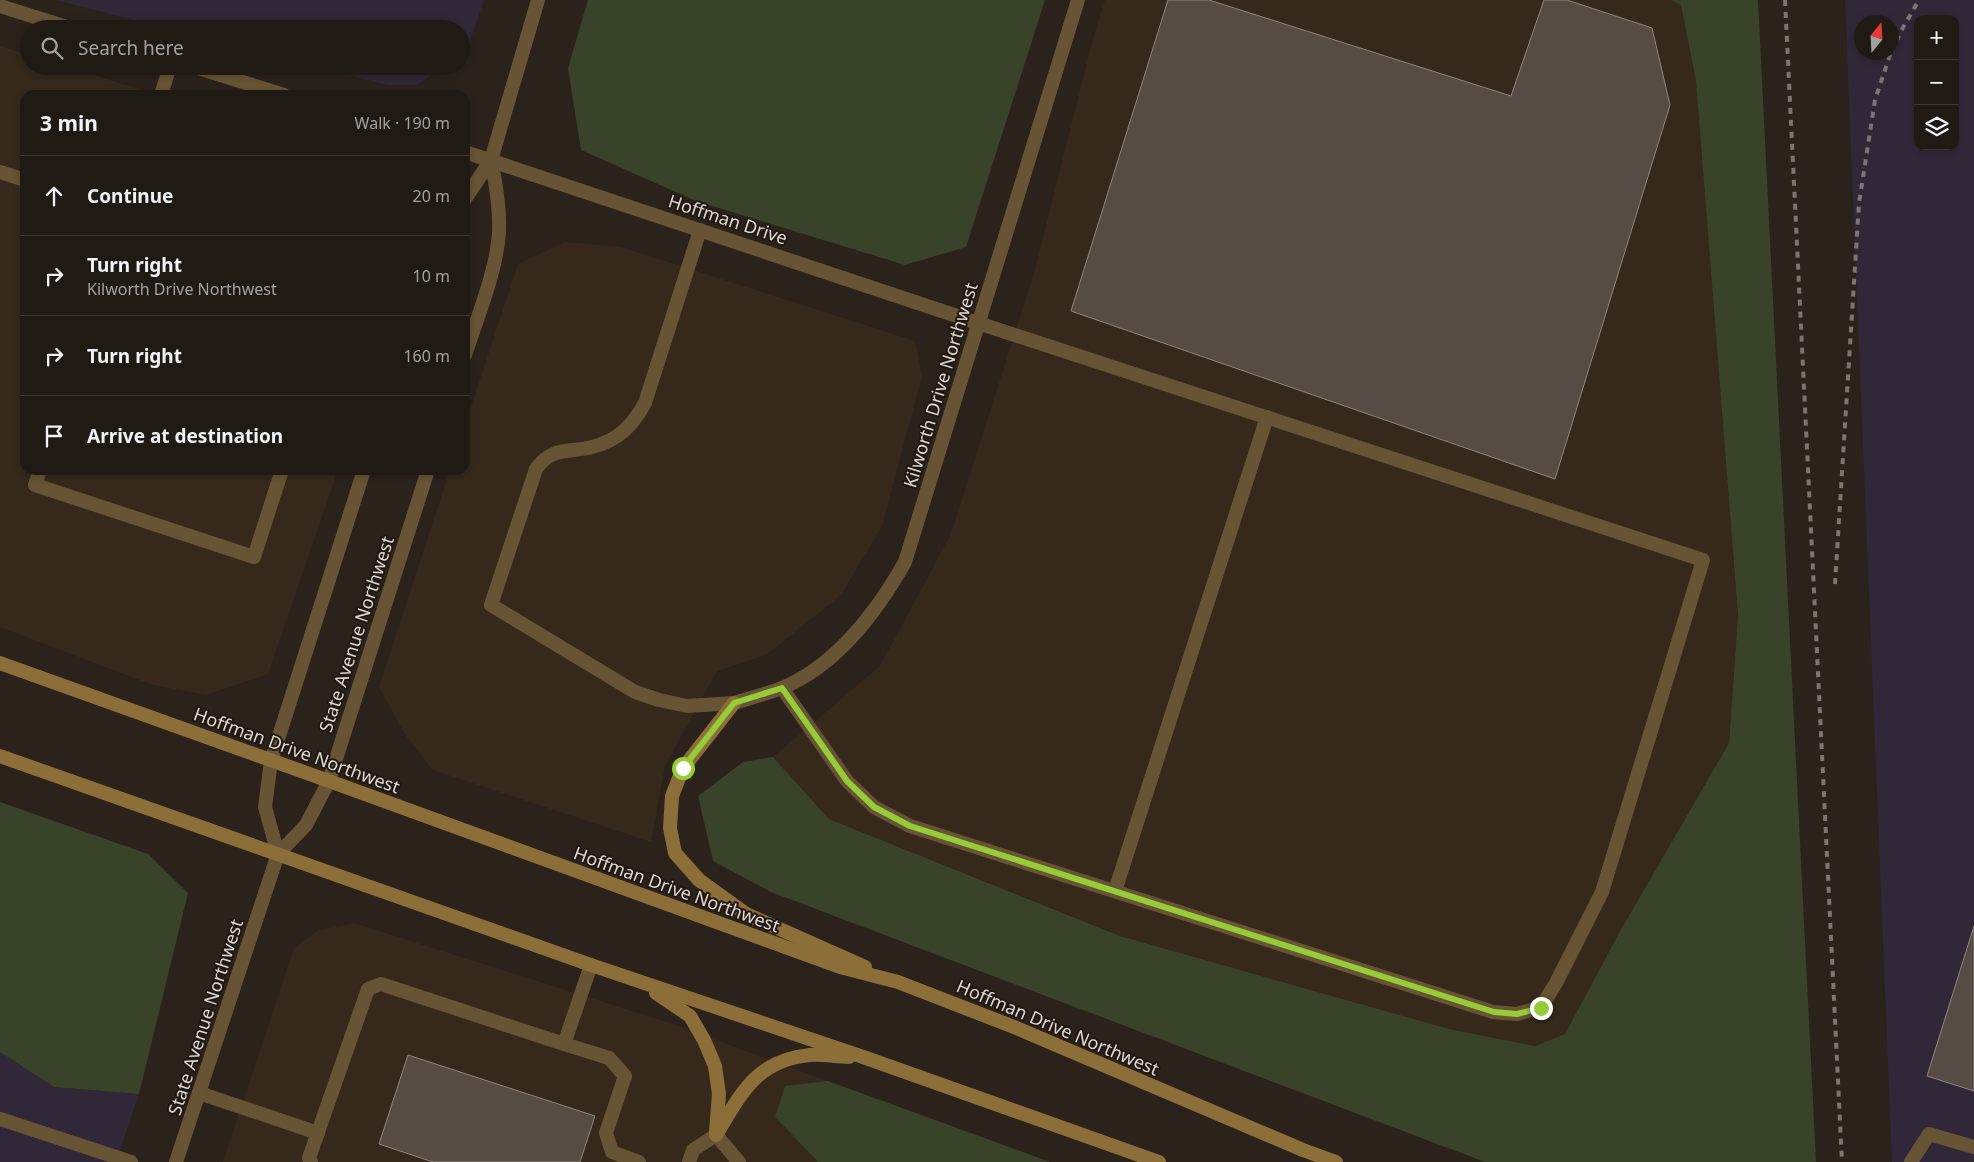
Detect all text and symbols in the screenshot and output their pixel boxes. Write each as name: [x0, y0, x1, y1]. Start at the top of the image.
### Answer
north arrow: [1854, 15, 1899, 60]
map controls: [1914, 15, 1959, 150]
button: +: [1914, 15, 1959, 60]
search box: [20, 20, 470, 75]
icon: search: [38, 34, 66, 62]
text: Search here: [78, 35, 184, 61]
button: −: [1914, 60, 1959, 105]
button: layers: [1914, 105, 1959, 150]
text: 3 min: [40, 109, 98, 137]
text: Walk · 190 m: [355, 112, 450, 134]
icon: ahead: [40, 182, 68, 210]
text: Continue: [87, 183, 173, 209]
text: 20 m: [413, 185, 450, 207]
street label: Hoffman Drive: [665, 188, 791, 250]
text: Turn right: [87, 252, 182, 278]
icon: right: [40, 262, 68, 290]
text: 10 m: [413, 265, 450, 287]
text: Kilworth Drive Northwest: [87, 278, 277, 300]
street label: Kilworth Drive Northwest: [897, 279, 983, 491]
icon: right: [40, 342, 68, 370]
text: Turn right: [87, 343, 182, 369]
text: 160 m: [403, 345, 450, 367]
icon: arrive: [40, 422, 68, 450]
text: Arrive at destination: [87, 423, 283, 449]
street label: State Avenue Northwest: [313, 532, 399, 735]
street label: Hoffman Drive Northwest: [191, 702, 404, 799]
route start: [672, 757, 695, 780]
street label: Hoffman Drive Northwest: [571, 841, 784, 938]
street label: State Avenue Northwest: [162, 915, 248, 1118]
street label: Hoffman Drive Northwest: [953, 973, 1163, 1081]
route end: [1530, 997, 1553, 1020]

